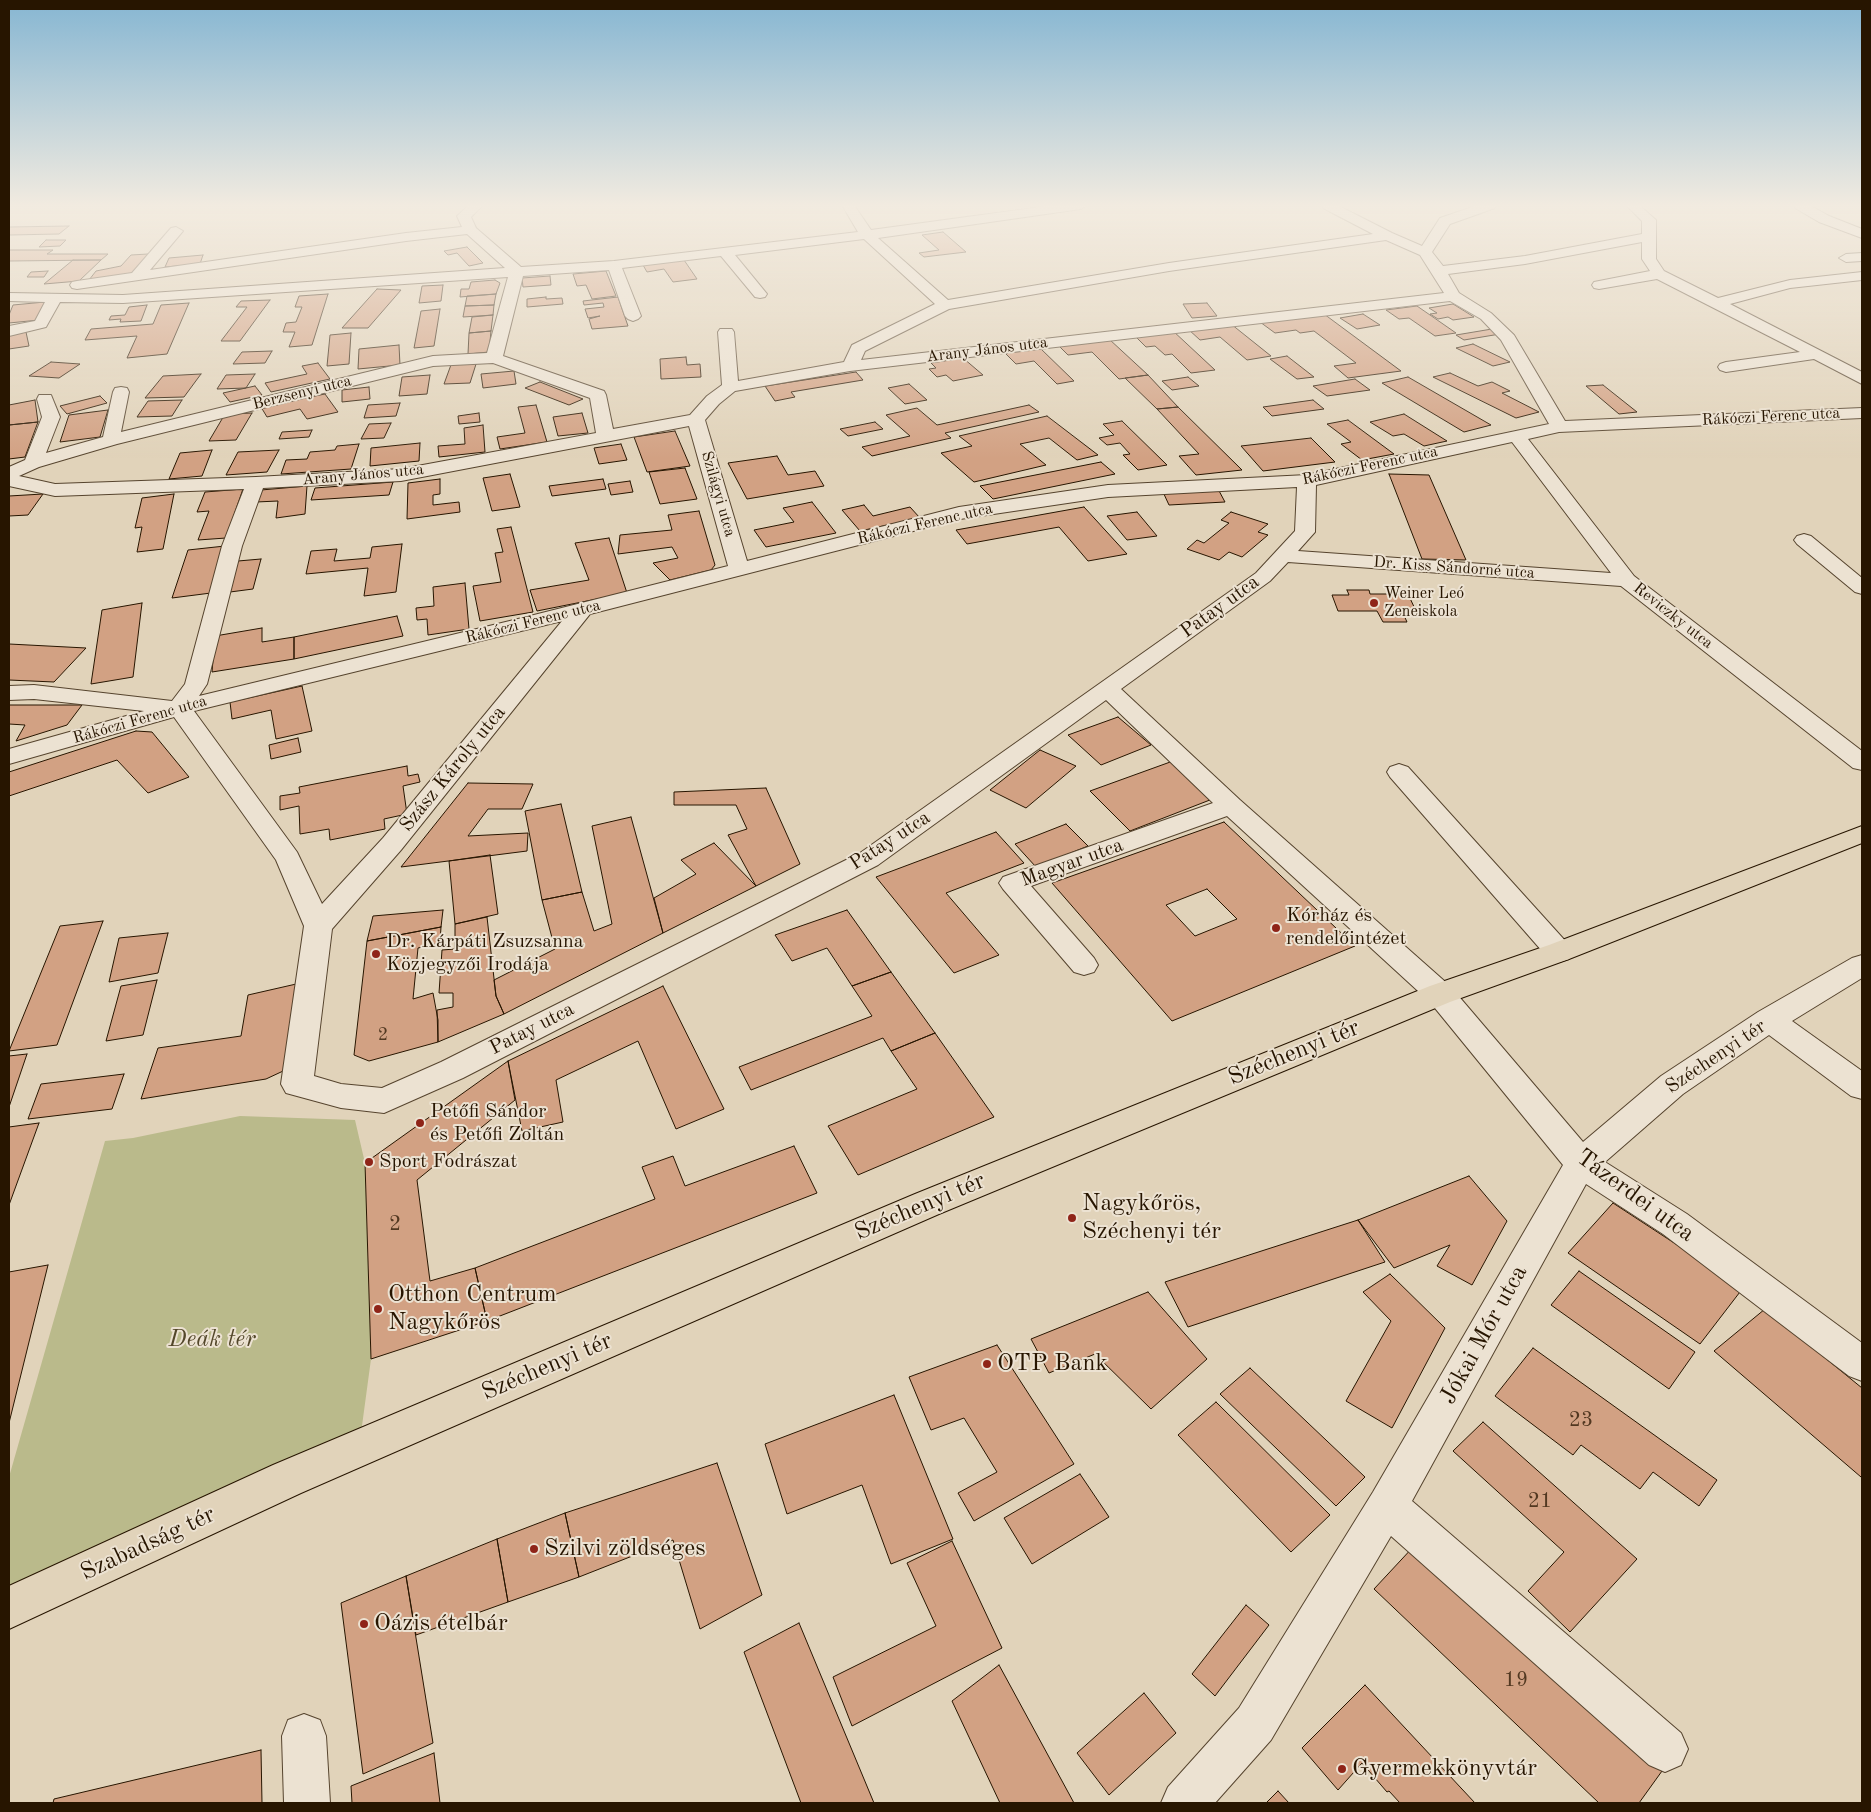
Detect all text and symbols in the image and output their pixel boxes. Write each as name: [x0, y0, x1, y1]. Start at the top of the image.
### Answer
street label: Arany János utca: [925, 333, 1049, 367]
street label: Berzsenyi utca: [251, 371, 353, 415]
street label: Rákóczi Ferenc utca: [1701, 404, 1841, 430]
street label: Rákóczi Ferenc utca: [1300, 442, 1440, 490]
street label: Szilágyi utca: [697, 449, 739, 539]
street label: Arany János utca: [301, 460, 425, 490]
street label: Rákóczi Ferenc utca: [855, 499, 995, 549]
street label: Dr. Kiss Sándorné utca: [1373, 553, 1535, 583]
street label: Patay utca: [1176, 570, 1264, 644]
street label: Reviczky utca: [1629, 579, 1717, 653]
place label: Weiner Leó Zeneiskola: [1384, 584, 1464, 622]
street label: Rákóczi Ferenc utca: [463, 596, 603, 648]
marker: Weiner Leó Zeneiskola: [1368, 597, 1380, 609]
street label: Rákóczi Ferenc utca: [71, 692, 209, 748]
street label: Szász Károly utca: [395, 701, 511, 837]
street label: Patay utca: [845, 806, 935, 876]
street label: Magyar utca: [1017, 833, 1127, 893]
place label: Kórház és rendelőintézet: [1286, 904, 1407, 951]
marker: Kórház és rendelőintézet: [1270, 922, 1282, 934]
place label: Dr. Kárpáti Zsuzsanna Közjegyzői Irodája: [386, 930, 584, 977]
marker: Dr. Kárpáti Zsuzsanna Közjegyzői Irodája: [370, 948, 382, 960]
street label: Patay utca: [486, 998, 578, 1060]
street label: Széchenyi tér: [1224, 1014, 1364, 1092]
street label: Széchenyi tér: [1661, 1015, 1771, 1099]
house number: 2: [378, 1024, 388, 1046]
place label: Petőfi Sándor és Petőfi Zoltán: [430, 1100, 564, 1147]
marker: Petőfi Sándor és Petőfi Zoltán: [414, 1117, 426, 1129]
street label: Tázerdei utca: [1570, 1143, 1700, 1249]
place label: Sport Fodrászat: [379, 1150, 517, 1174]
marker: Sport Fodrászat: [363, 1156, 375, 1168]
street label: Széchenyi tér: [850, 1167, 990, 1247]
place label: Nagykőrös, Széchenyi tér: [1082, 1190, 1221, 1246]
house number: 2: [389, 1211, 401, 1237]
marker: Nagykőrös, Széchenyi tér: [1066, 1212, 1078, 1224]
street label: Jókai Mór utca: [1434, 1260, 1534, 1410]
place label: Otthon Centrum Nagykőrös: [388, 1281, 556, 1337]
marker: Otthon Centrum Nagykőrös: [372, 1303, 384, 1315]
park label: Deák tér: [168, 1326, 256, 1354]
street label: Széchenyi tér: [477, 1327, 617, 1407]
place label: OTP Bank: [997, 1350, 1108, 1378]
marker: OTP Bank: [981, 1358, 993, 1370]
house number: 23: [1569, 1407, 1593, 1433]
house number: 21: [1528, 1488, 1552, 1514]
street label: Szabadság tér: [76, 1500, 220, 1588]
place label: Szilvi zöldséges: [544, 1535, 706, 1563]
marker: Szilvi zöldséges: [528, 1543, 540, 1555]
place label: Oázis ételbár: [374, 1610, 508, 1638]
marker: Oázis ételbár: [358, 1618, 370, 1630]
house number: 19: [1504, 1667, 1528, 1693]
place label: Gyermekkönyvtár: [1352, 1755, 1537, 1783]
marker: Gyermekkönyvtár: [1336, 1763, 1348, 1775]

